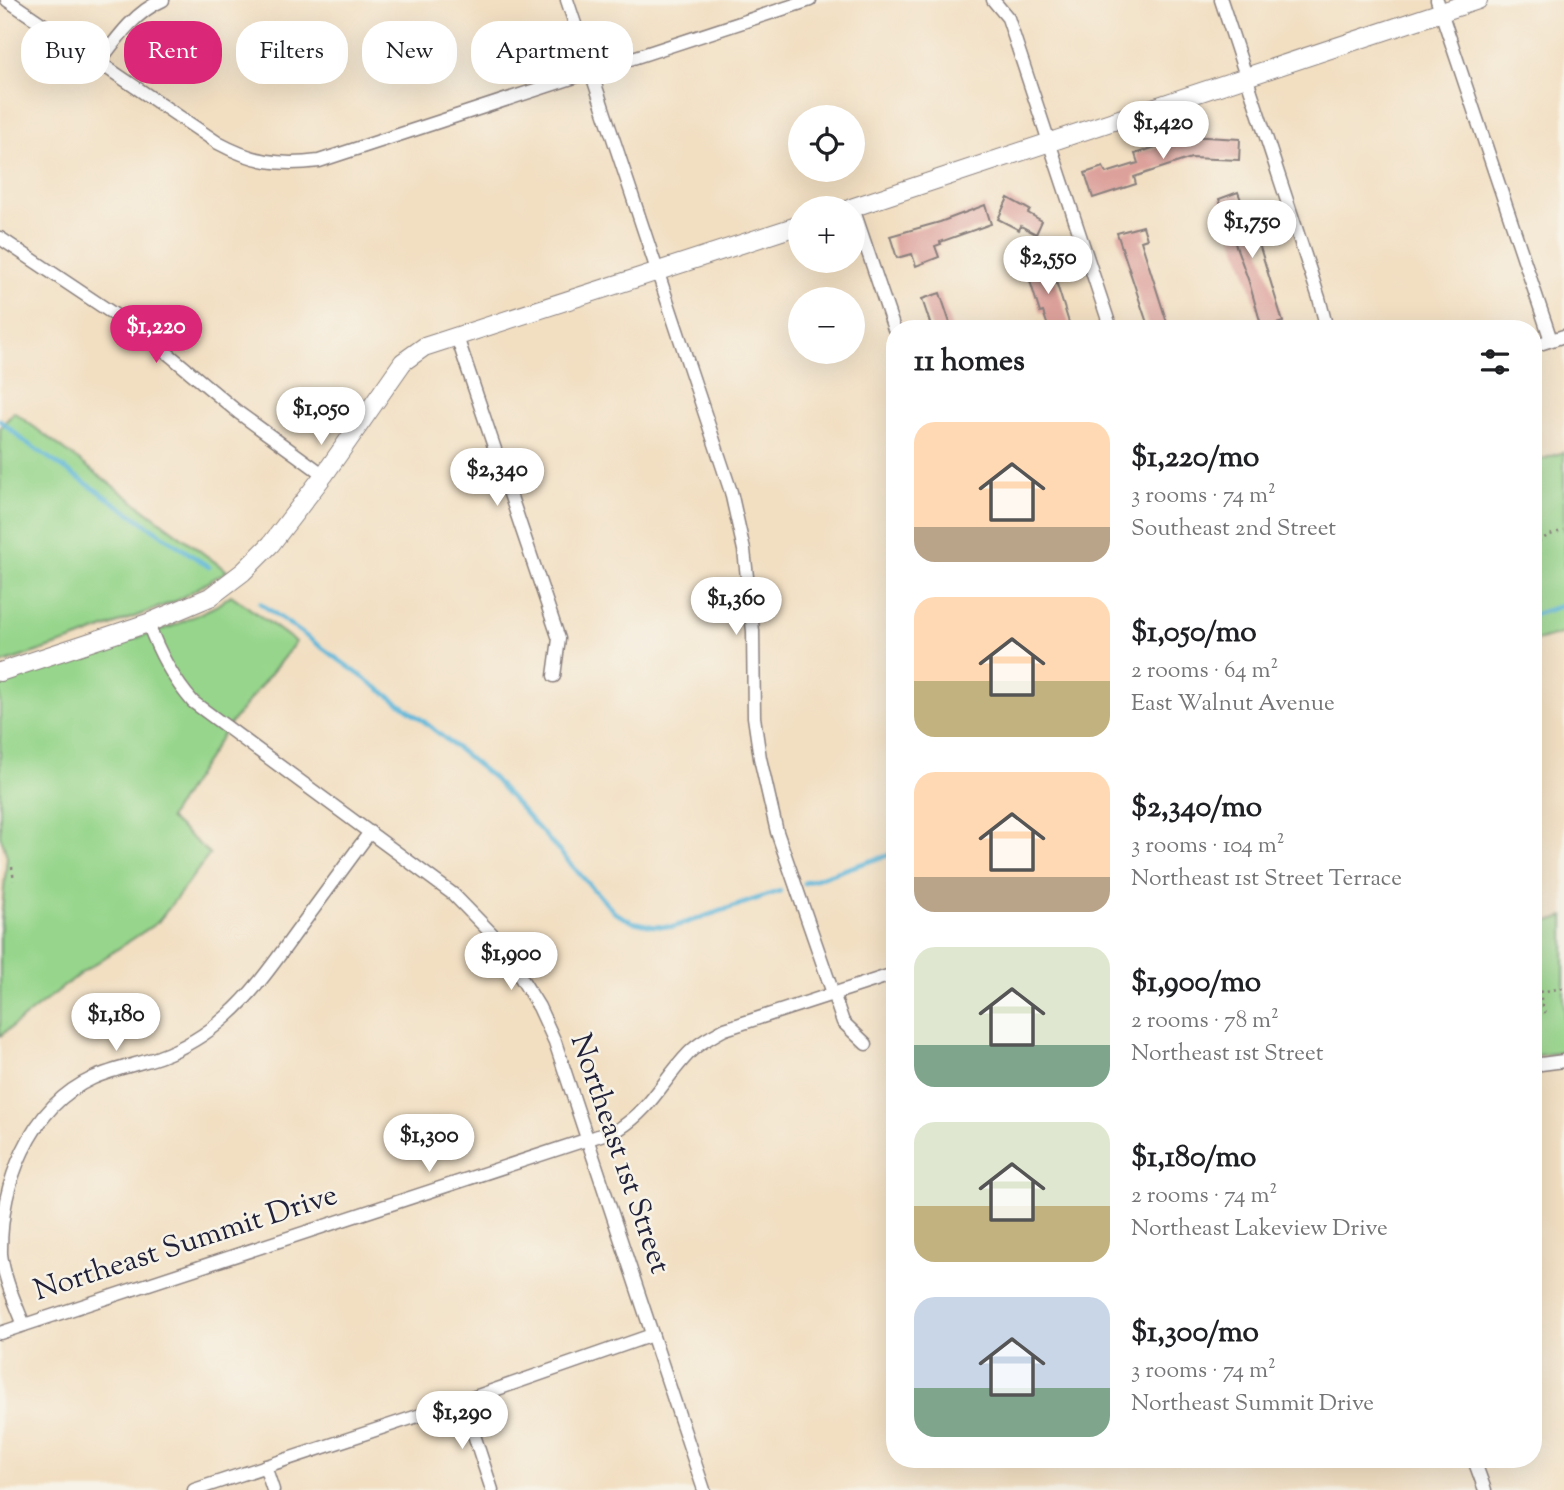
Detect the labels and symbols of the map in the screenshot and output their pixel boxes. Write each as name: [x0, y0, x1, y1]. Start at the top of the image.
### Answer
pin: $1,420: [1106, 102, 1220, 161]
pin: $1,750: [1195, 201, 1309, 260]
pin: $2,550: [991, 236, 1105, 296]
pin: $1,220: [99, 306, 213, 365]
pin: $1,050: [264, 388, 378, 447]
pin: $2,340: [440, 448, 554, 508]
pin: $1,360: [679, 578, 793, 637]
pin: $1,900: [454, 932, 568, 992]
pin: $1,180: [59, 993, 173, 1053]
street label: Northeast 1st Street: [558, 1028, 680, 1280]
pin: $1,300: [372, 1114, 486, 1174]
street label: Northeast Summit Drive: [29, 1175, 343, 1313]
pin: $1,290: [405, 1392, 519, 1451]

